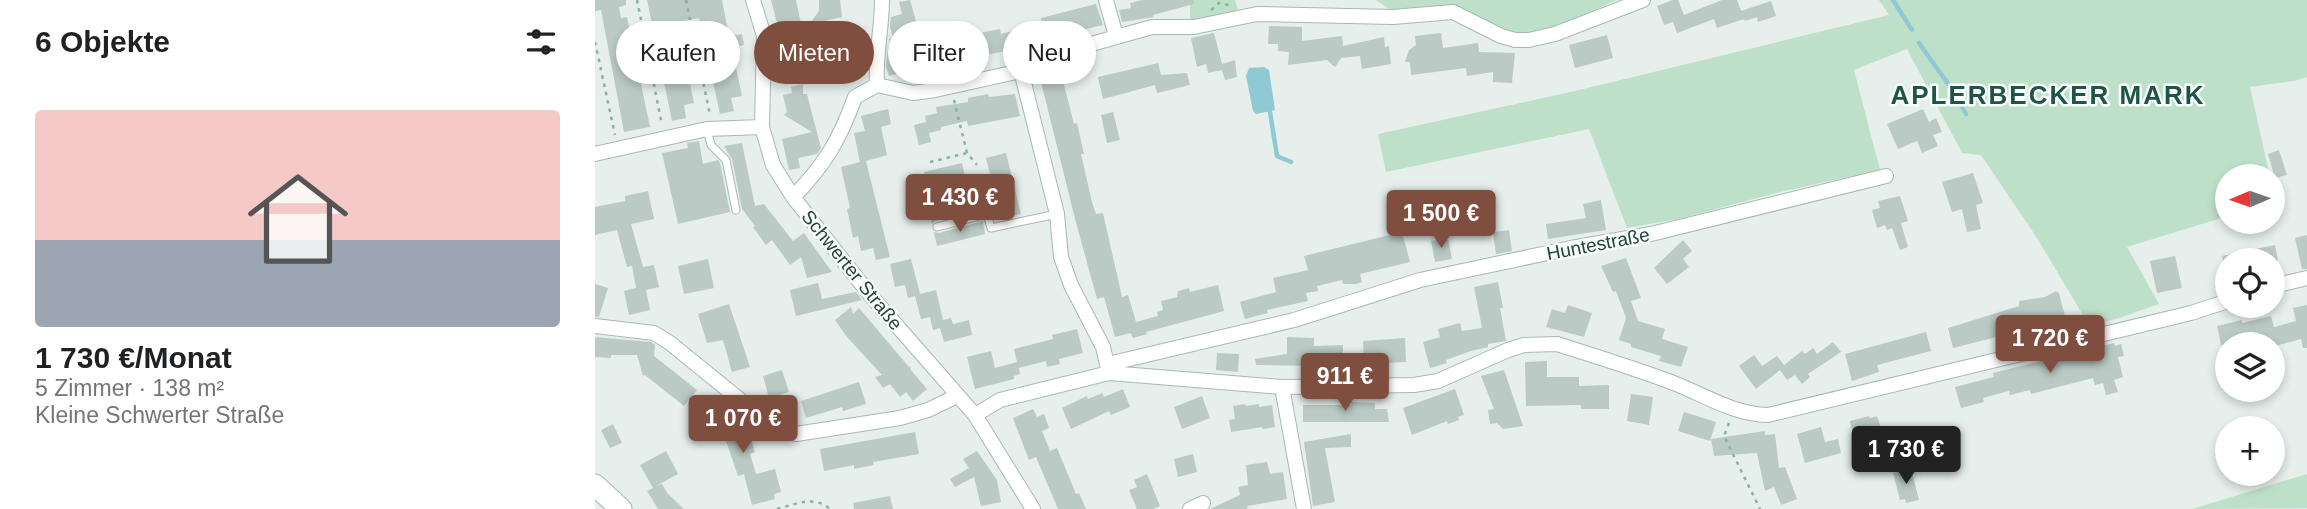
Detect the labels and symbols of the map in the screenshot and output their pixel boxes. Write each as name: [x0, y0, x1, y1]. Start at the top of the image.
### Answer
district label: APLERBECKER MARK: [1890, 80, 2206, 110]
north arrow: [2215, 164, 2285, 234]
pin: 1 430 €: [895, 174, 1025, 234]
pin: 1 500 €: [1376, 190, 1506, 250]
street label: Schwerter Straße: [797, 206, 907, 334]
street label: Huntestraße: [1545, 224, 1651, 264]
pin: 1 720 €: [1985, 316, 2115, 375]
pin: 911 €: [1296, 354, 1394, 413]
pin: 1 070 €: [678, 396, 808, 455]
pin: 1 730 €: [1841, 426, 1971, 486]

